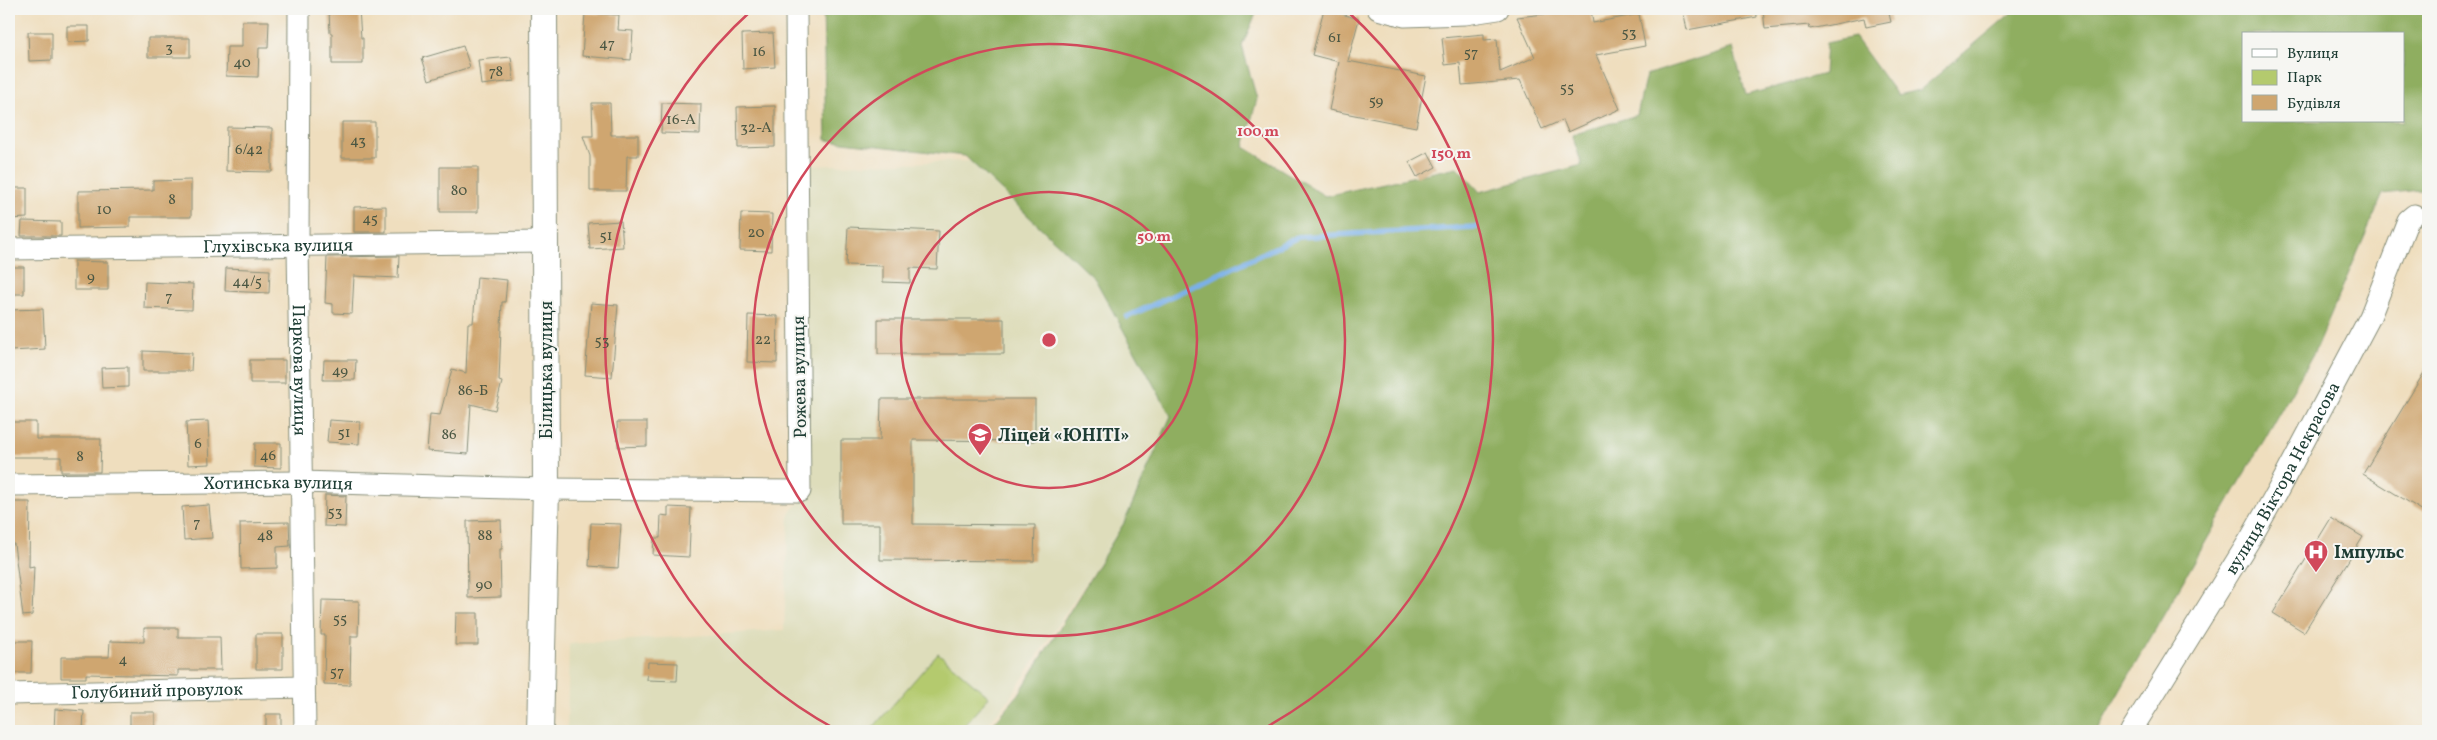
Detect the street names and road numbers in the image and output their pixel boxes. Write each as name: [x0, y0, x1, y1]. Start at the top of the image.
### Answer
street label: Глухівська вулиця: [203, 234, 353, 260]
street label: Білицька вулиця: [535, 301, 560, 439]
street label: Паркова вулиця: [285, 304, 312, 436]
street label: Рожева вулиця: [787, 316, 814, 438]
street label: вулиця Віктора Некрасова: [2220, 378, 2347, 580]
street label: Хотинська вулиця: [203, 471, 353, 497]
street label: Голубиний провулок: [71, 677, 244, 707]

